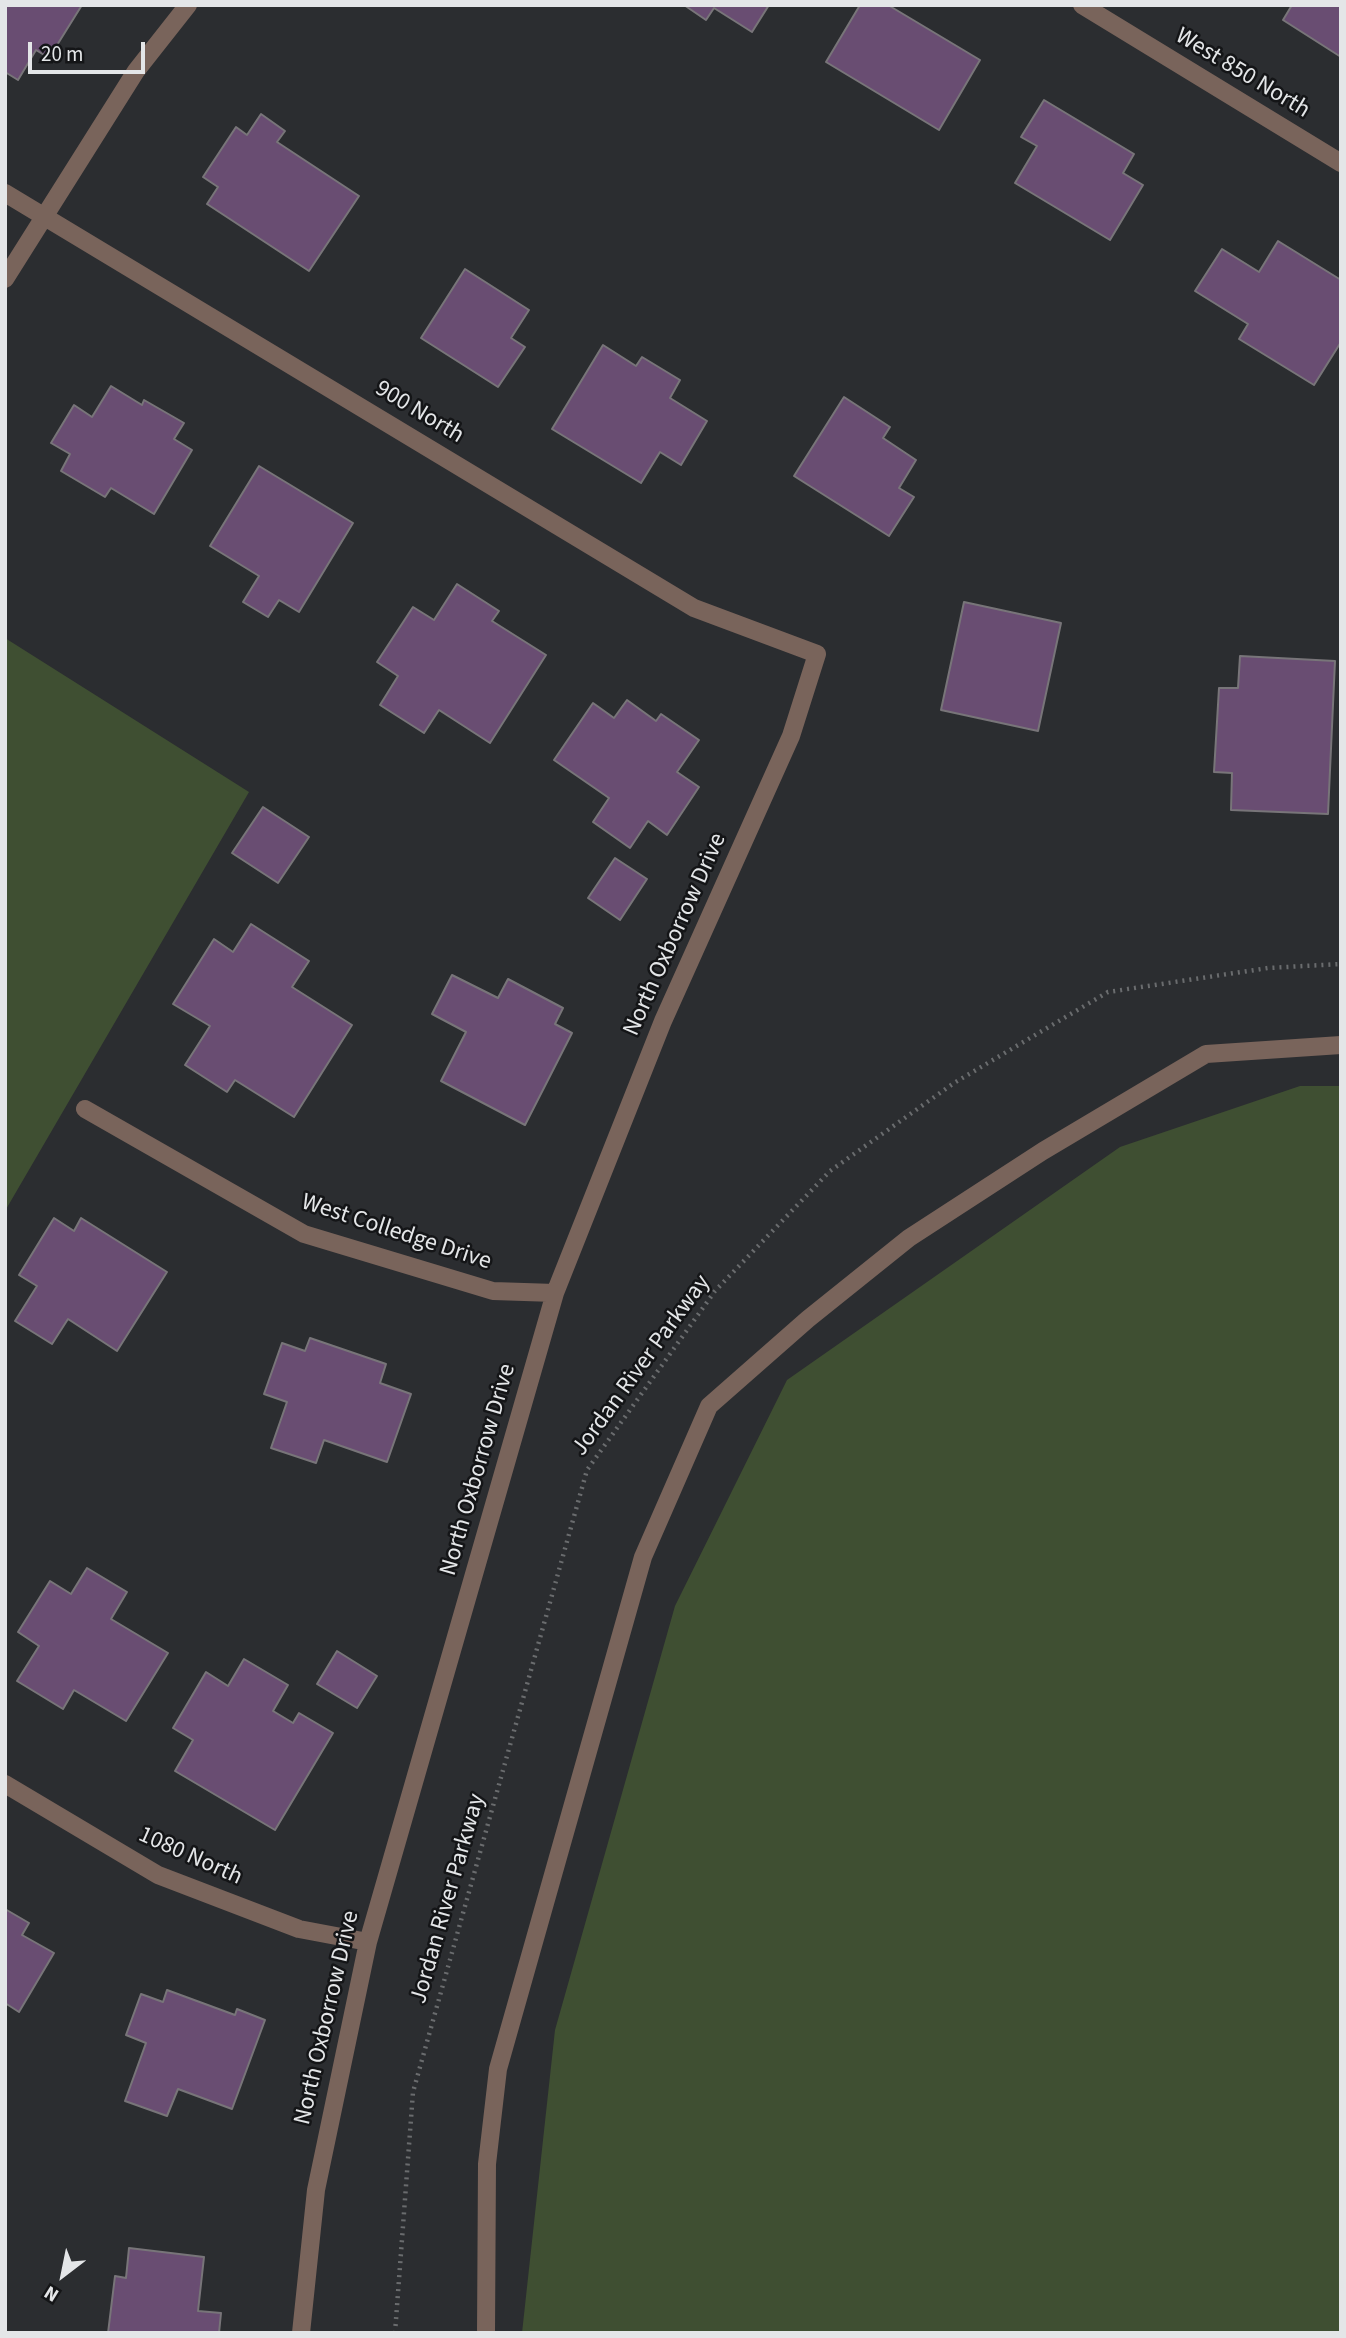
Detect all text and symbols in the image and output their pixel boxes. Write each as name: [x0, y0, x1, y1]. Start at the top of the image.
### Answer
street label: West 850 North: [1169, 23, 1315, 125]
scale bar: [32, 28, 149, 72]
text: 20 m: [41, 39, 83, 69]
street label: 900 North: [369, 375, 469, 451]
street label: North Oxborrow Drive: [618, 829, 734, 1041]
street label: West Colledge Drive: [297, 1189, 495, 1277]
street label: Jordan River Parkway: [567, 1270, 717, 1462]
street label: North Oxborrow Drive: [435, 1361, 523, 1579]
street label: Jordan River Parkway: [405, 1791, 493, 2007]
street label: 1080 North: [134, 1821, 246, 1893]
street label: North Oxborrow Drive: [289, 1908, 367, 2128]
north arrow: [28, 2240, 98, 2310]
text: N: [39, 2278, 64, 2308]

